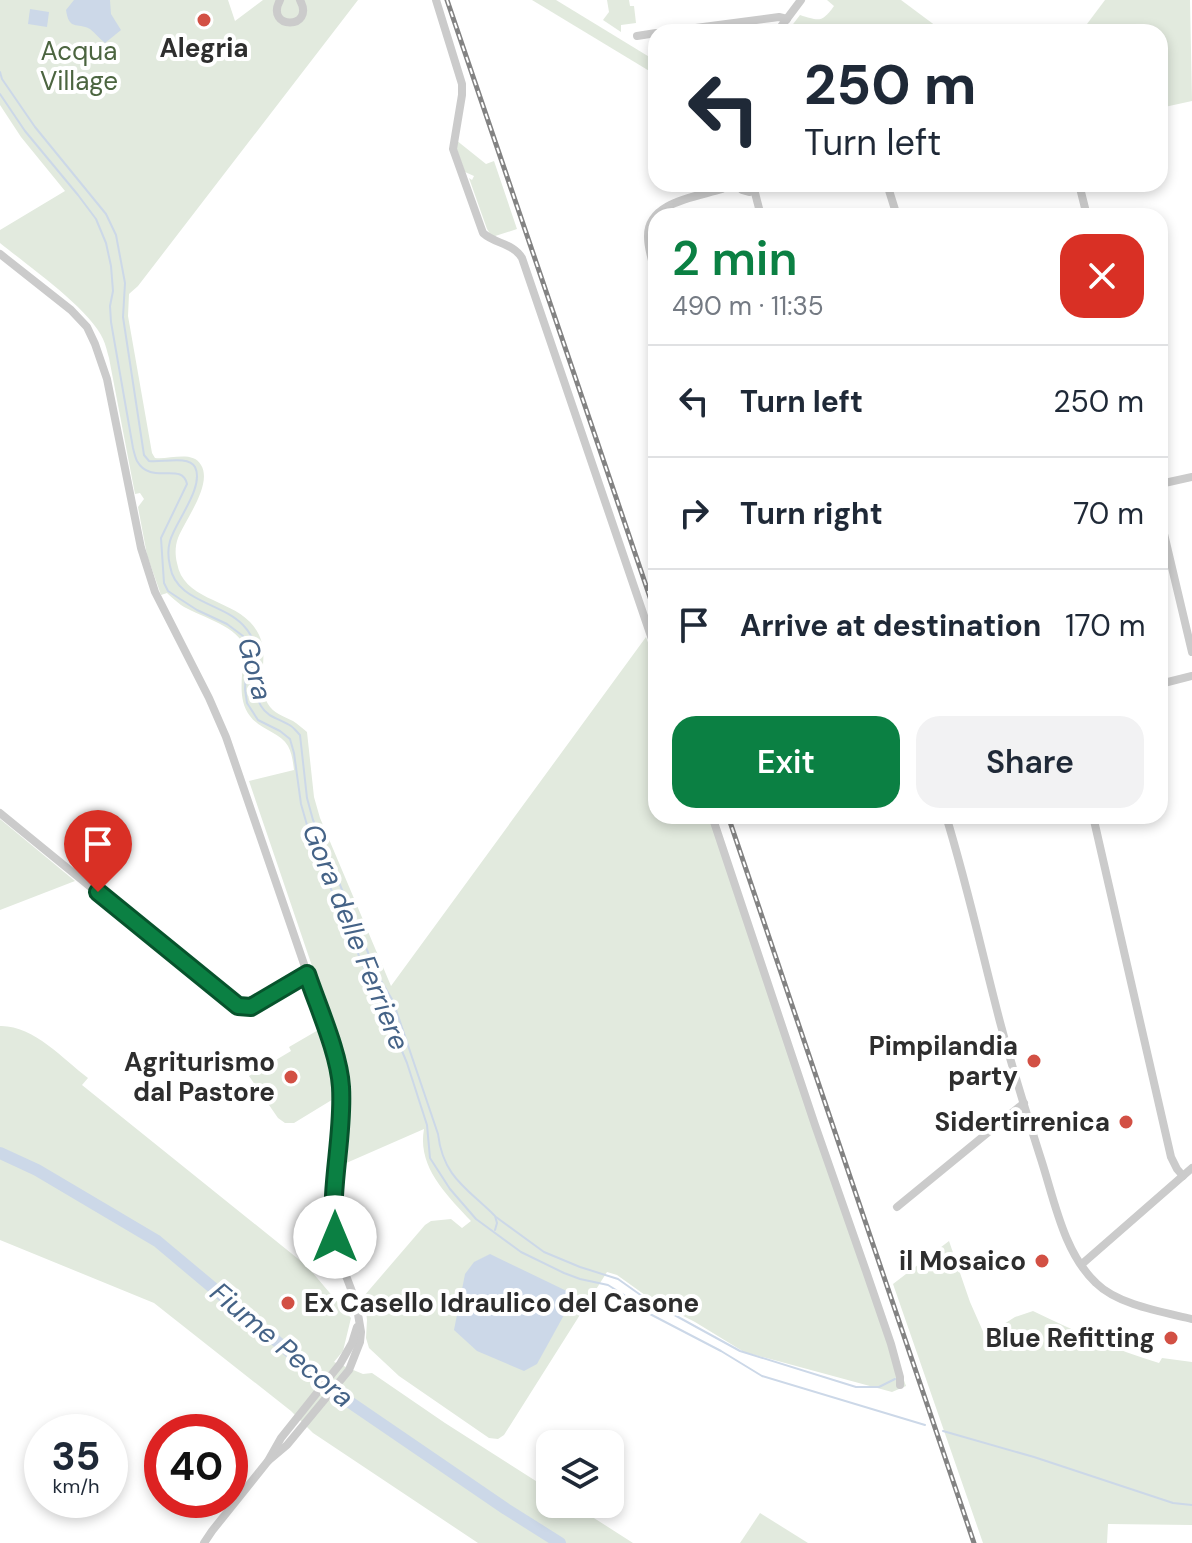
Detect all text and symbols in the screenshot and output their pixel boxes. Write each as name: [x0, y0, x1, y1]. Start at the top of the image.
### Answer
marker: Alegria: [195, 11, 213, 29]
place label: Alegria: [159, 31, 249, 65]
park label: Acqua Village: [40, 34, 118, 98]
text: 250 m: [804, 48, 976, 121]
icon: left: [672, 56, 776, 160]
text: Turn left: [804, 119, 941, 166]
text: 2 min: [672, 227, 798, 290]
button: close: [1060, 234, 1144, 318]
text: 490 m · 11:35: [672, 289, 824, 323]
icon: left: [672, 379, 716, 423]
text: Turn left: [740, 382, 863, 421]
text: 250 m: [1053, 382, 1144, 421]
icon: right: [672, 491, 716, 535]
text: Turn right: [740, 494, 883, 533]
text: 70 m: [1073, 494, 1144, 533]
icon: arrive: [672, 603, 716, 647]
text: Arrive at destination: [740, 606, 1041, 645]
text: 170 m: [1065, 606, 1145, 645]
water label: Gora: [229, 633, 281, 705]
button: Exit: [672, 716, 900, 808]
button: Share: [916, 716, 1144, 808]
pin: [64, 810, 132, 892]
water label: Gora delle Ferriere: [294, 818, 418, 1056]
icon: arrive: [76, 822, 120, 866]
place label: Pimpilandia party: [869, 1029, 1018, 1093]
place label: Agriturismo dal Pastore: [124, 1045, 275, 1109]
marker: Pimpilandia party: [1025, 1052, 1043, 1070]
marker: Agriturismo dal Pastore: [282, 1068, 300, 1086]
place label: Sidertirrenica: [935, 1105, 1110, 1139]
marker: Sidertirrenica: [1117, 1113, 1135, 1131]
position arrow: [293, 1195, 377, 1279]
place label: il Mosaico: [899, 1244, 1026, 1278]
marker: il Mosaico: [1033, 1252, 1051, 1270]
water label: Fiume Pecora: [202, 1274, 362, 1416]
place label: Ex Casello Idraulico del Casone: [304, 1286, 699, 1320]
marker: Ex Casello Idraulico del Casone: [279, 1294, 297, 1312]
place label: Blue Refitting: [985, 1321, 1155, 1355]
marker: Blue Refitting: [1162, 1329, 1180, 1347]
speed limit sign: 40: [144, 1414, 248, 1518]
text: 35: [52, 1430, 101, 1482]
map controls: [536, 1430, 624, 1518]
button: layers: [536, 1430, 624, 1518]
text: km/h: [52, 1473, 100, 1499]

